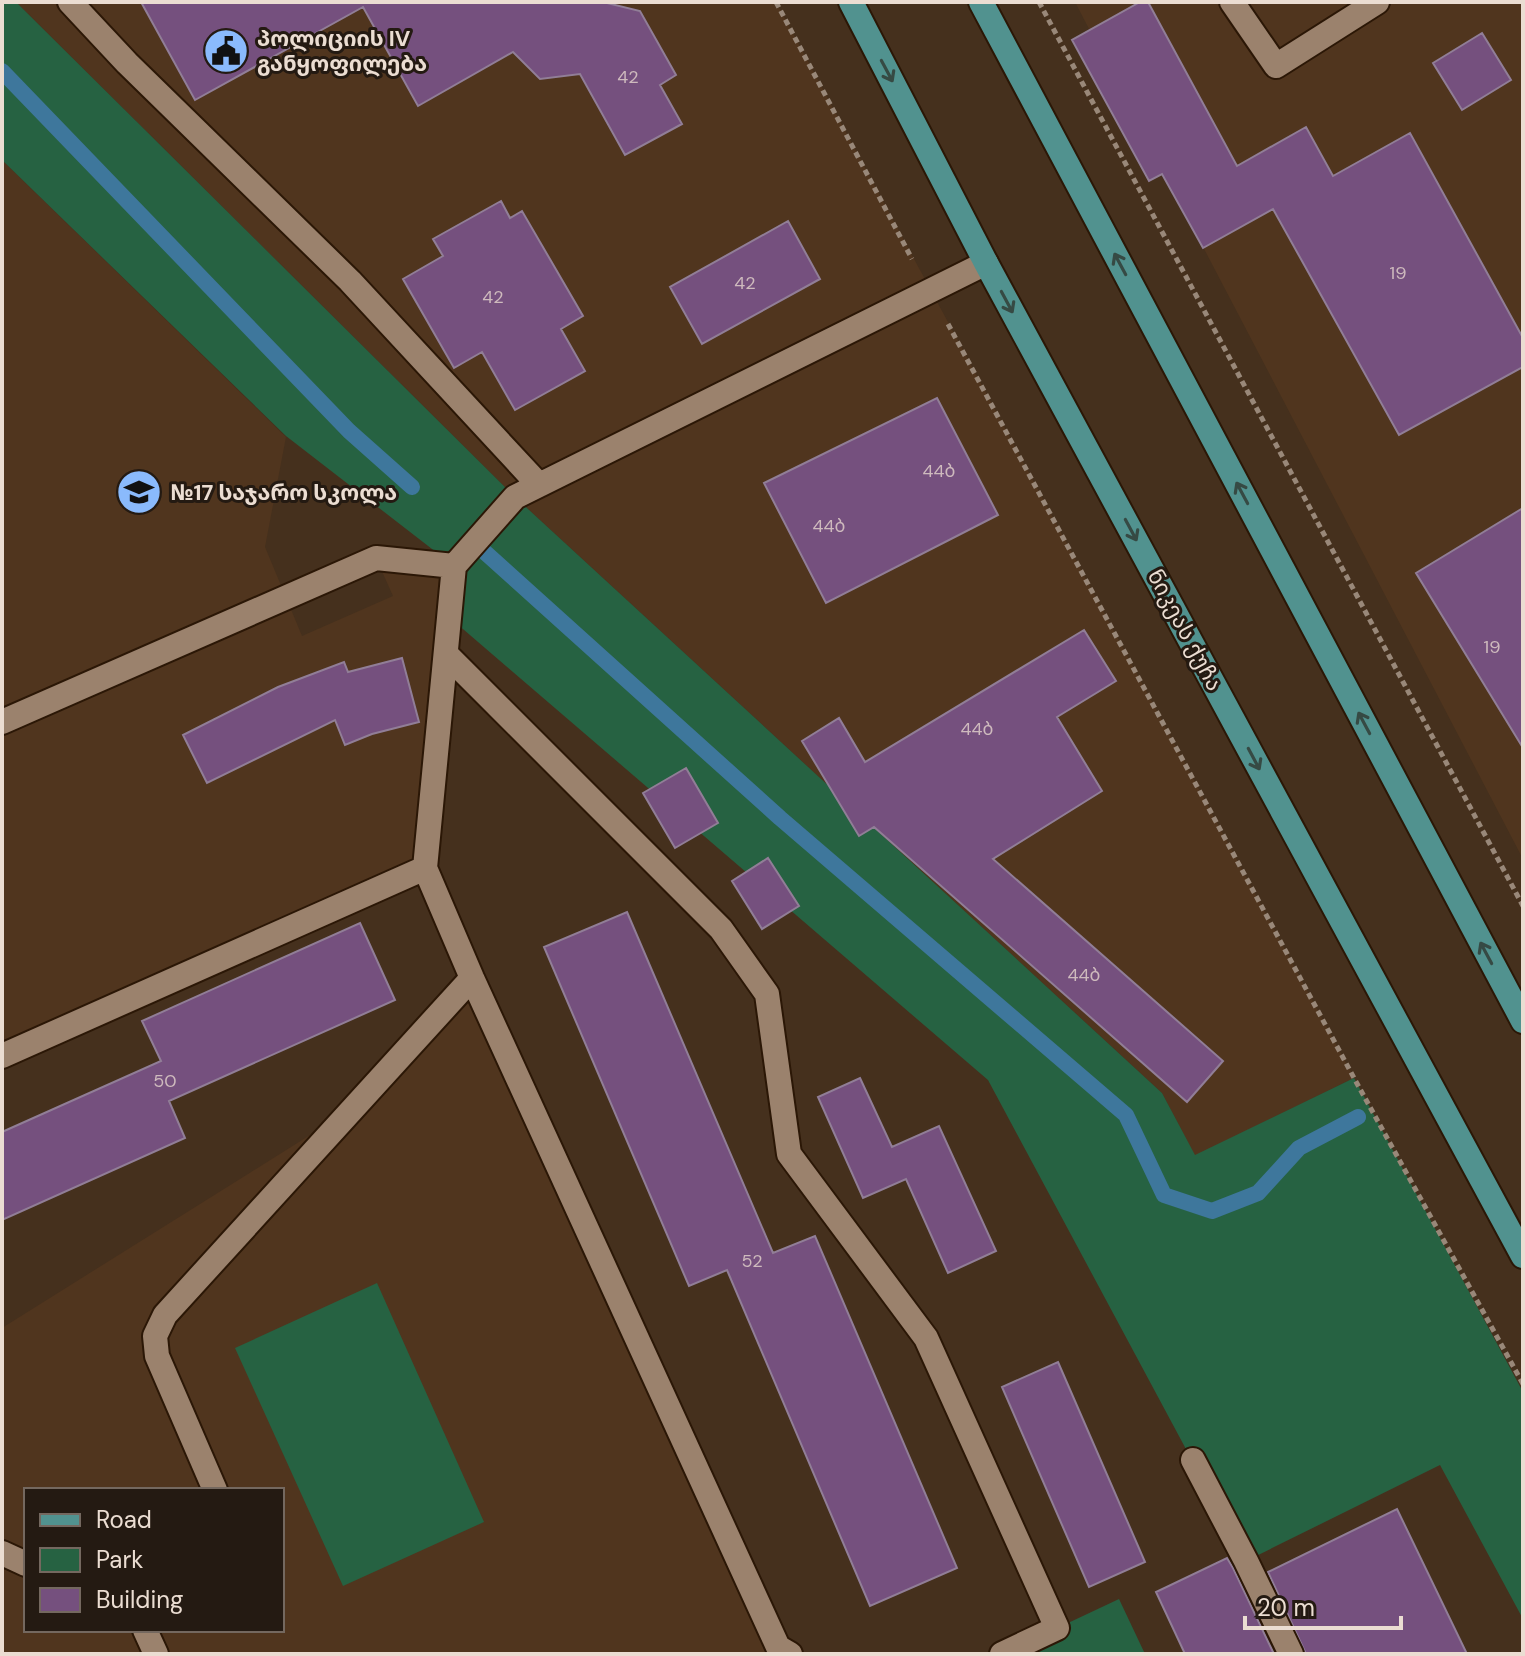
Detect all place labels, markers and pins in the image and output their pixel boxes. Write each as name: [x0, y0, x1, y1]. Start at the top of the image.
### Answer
place label: პოლიციის IV განყოფილება: [257, 24, 427, 78]
public building icon: პოლიციის IV განყოფილება: [202, 27, 250, 75]
school or university icon: №17 საჯარო სკოლა: [115, 468, 163, 516]
place label: №17 საჯარო სკოლა: [170, 478, 397, 507]

